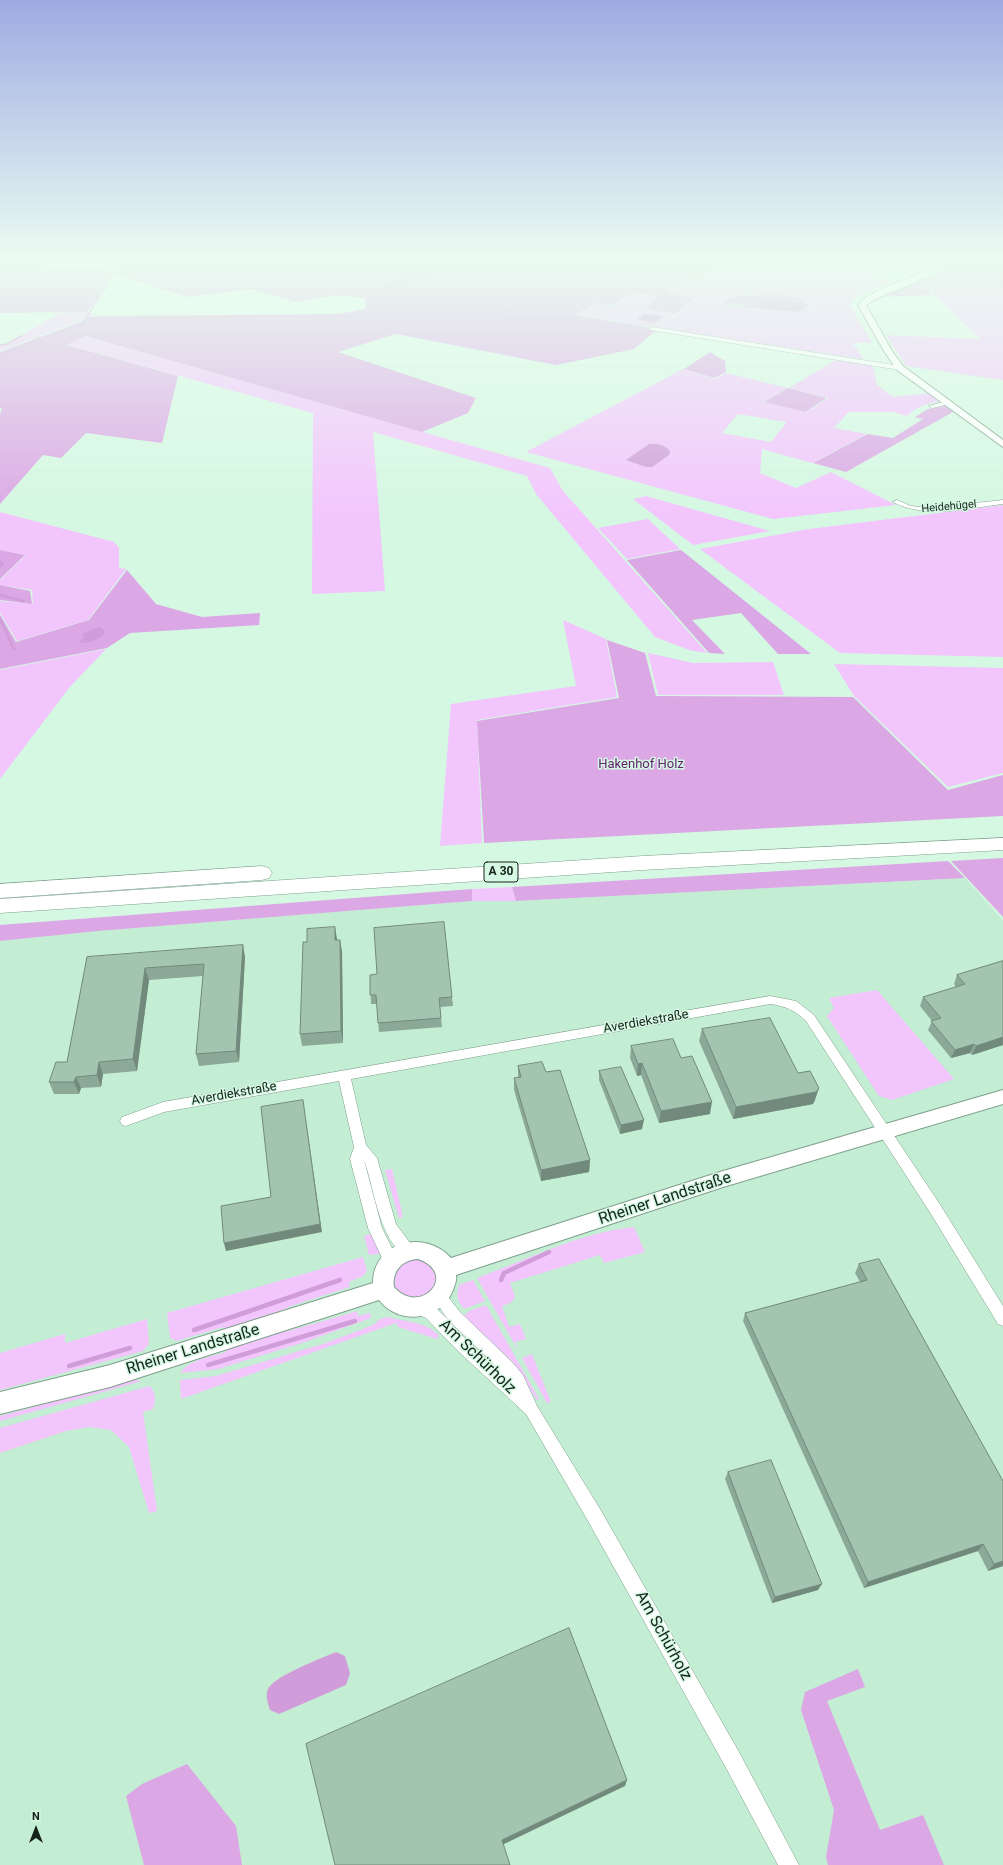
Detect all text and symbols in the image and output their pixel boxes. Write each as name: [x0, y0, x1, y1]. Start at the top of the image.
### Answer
street label: Heidehügel: [921, 498, 977, 516]
park label: Hakenhof Holz: [598, 757, 684, 773]
road number: A 30: [484, 862, 518, 882]
street label: Averdiekstraße: [602, 1007, 690, 1037]
street label: Averdiekstraße: [190, 1079, 278, 1109]
street label: Rheiner Landstraße: [596, 1169, 734, 1229]
street label: Am Schürholz: [435, 1316, 519, 1398]
street label: Rheiner Landstraße: [124, 1321, 262, 1379]
street label: Am Schürholz: [631, 1588, 695, 1684]
north arrow: [16, 1809, 56, 1849]
text: N: [32, 1810, 40, 1823]

